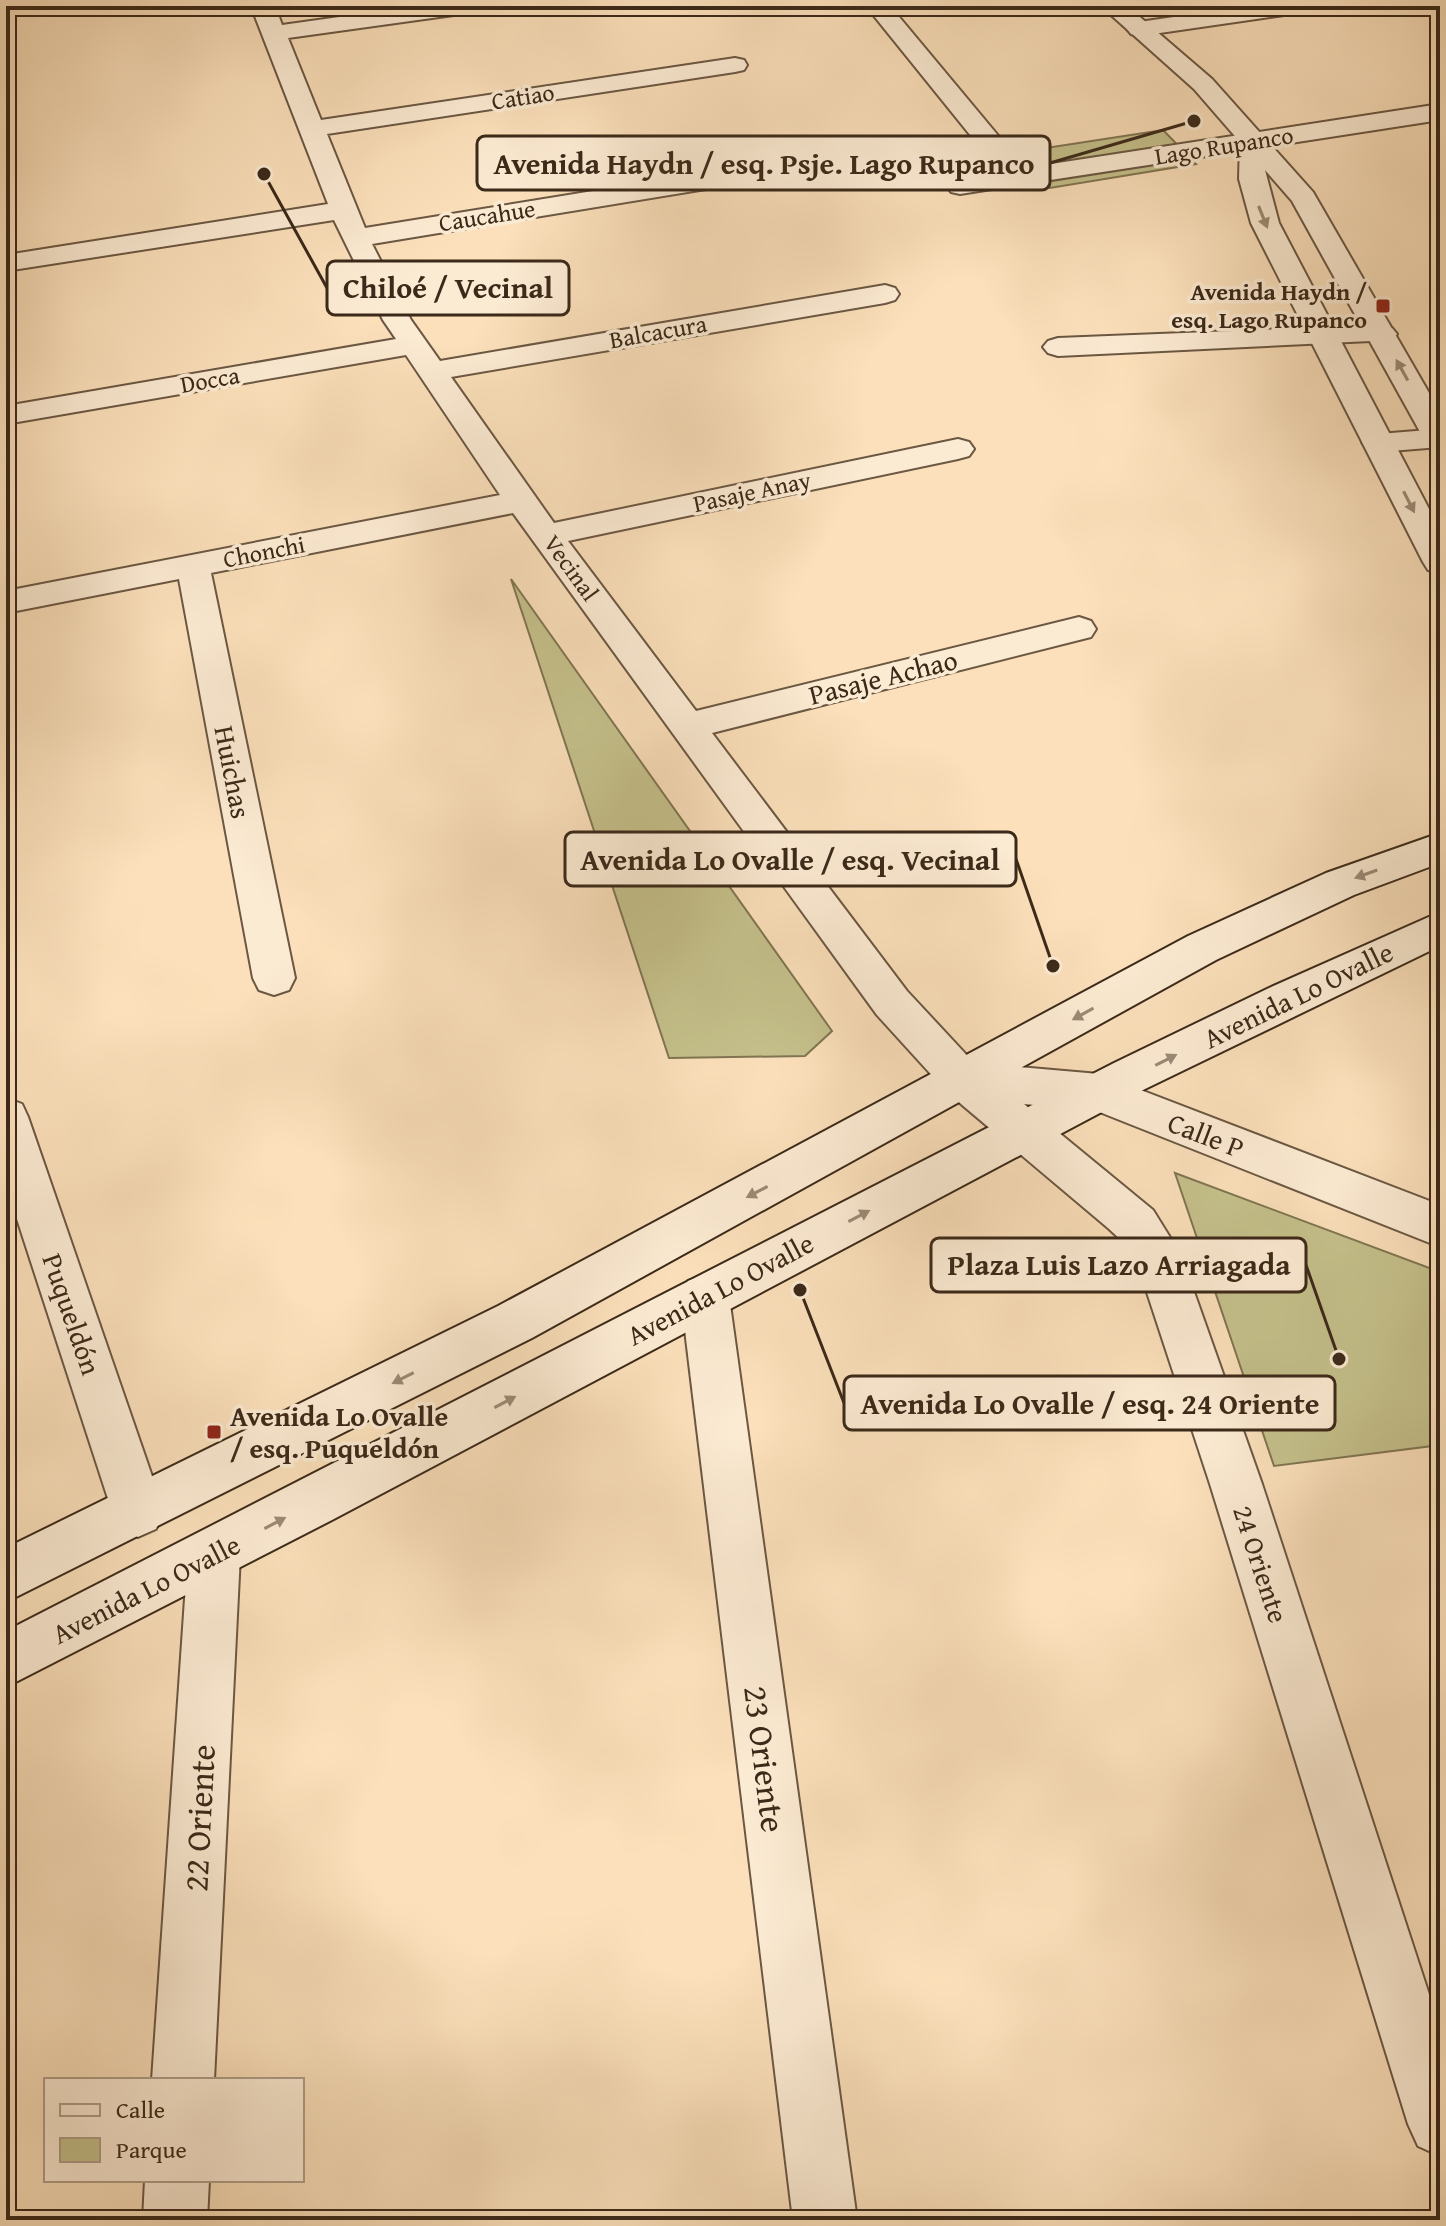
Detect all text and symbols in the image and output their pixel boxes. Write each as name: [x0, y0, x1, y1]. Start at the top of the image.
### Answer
street label: Catiao: [489, 74, 557, 119]
street label: Lago Rupanco: [1152, 117, 1296, 174]
callout: Avenida Haydn / esq. Psje. Lago Rupanco: [477, 136, 1050, 190]
text: Avenida Haydn / esq. Psje. Lago Rupanco: [493, 141, 1035, 185]
street label: Caucahue: [436, 191, 538, 240]
one-way arrow: [1257, 205, 1270, 229]
callout: Chiloé / Vecinal: [327, 261, 569, 315]
text: Chiloé / Vecinal: [343, 265, 553, 309]
place label: Avenida Haydn / esq. Lago Rupanco: [1171, 274, 1368, 337]
marker: Avenida Haydn / esq. Lago Rupanco: [1374, 297, 1392, 315]
street label: Balcacura: [606, 306, 710, 357]
street label: Docca: [178, 357, 243, 402]
one-way arrow: [1395, 359, 1409, 381]
street label: Pasaje Anay: [690, 462, 814, 521]
one-way arrow: [1402, 491, 1416, 514]
street label: Chonchi: [220, 526, 308, 577]
street label: Vecinal: [535, 527, 608, 608]
street label: Pasaje Achao: [804, 638, 961, 715]
street label: Huichas: [204, 722, 263, 822]
callout: Avenida Lo Ovalle / esq. Vecinal: [565, 832, 1016, 886]
text: Avenida Lo Ovalle / esq. Vecinal: [580, 837, 1000, 881]
one-way arrow: [1354, 869, 1378, 881]
street label: Avenida Lo Ovalle: [1196, 931, 1400, 1058]
one-way arrow: [1072, 1007, 1095, 1020]
one-way arrow: [1154, 1053, 1177, 1067]
street label: Calle P: [1162, 1101, 1250, 1168]
one-way arrow: [745, 1185, 768, 1199]
one-way arrow: [848, 1210, 871, 1223]
street label: Avenida Lo Ovalle: [619, 1222, 821, 1355]
callout: Plaza Luis Lazo Arriagada: [931, 1238, 1306, 1292]
text: Plaza Luis Lazo Arriagada: [947, 1242, 1291, 1286]
street label: Puqueldón: [33, 1248, 112, 1380]
one-way arrow: [391, 1371, 414, 1385]
callout: Avenida Lo Ovalle / esq. 24 Oriente: [844, 1376, 1335, 1430]
text: Avenida Lo Ovalle / esq. 24 Oriente: [860, 1381, 1320, 1425]
place label: Avenida Lo Ovalle / esq. Puqueldón: [230, 1395, 448, 1468]
one-way arrow: [494, 1396, 517, 1409]
marker: Avenida Lo Ovalle / esq. Puqueldón: [205, 1423, 223, 1441]
street label: 24 Oriente: [1223, 1500, 1300, 1628]
one-way arrow: [264, 1517, 287, 1530]
street label: Avenida Lo Ovalle: [44, 1523, 247, 1654]
street label: 23 Oriente: [732, 1683, 799, 1835]
street label: 22 Oriente: [170, 1743, 227, 1893]
legend: [44, 2078, 304, 2182]
text: Calle: [116, 2092, 165, 2127]
text: Parque: [116, 2132, 187, 2167]

